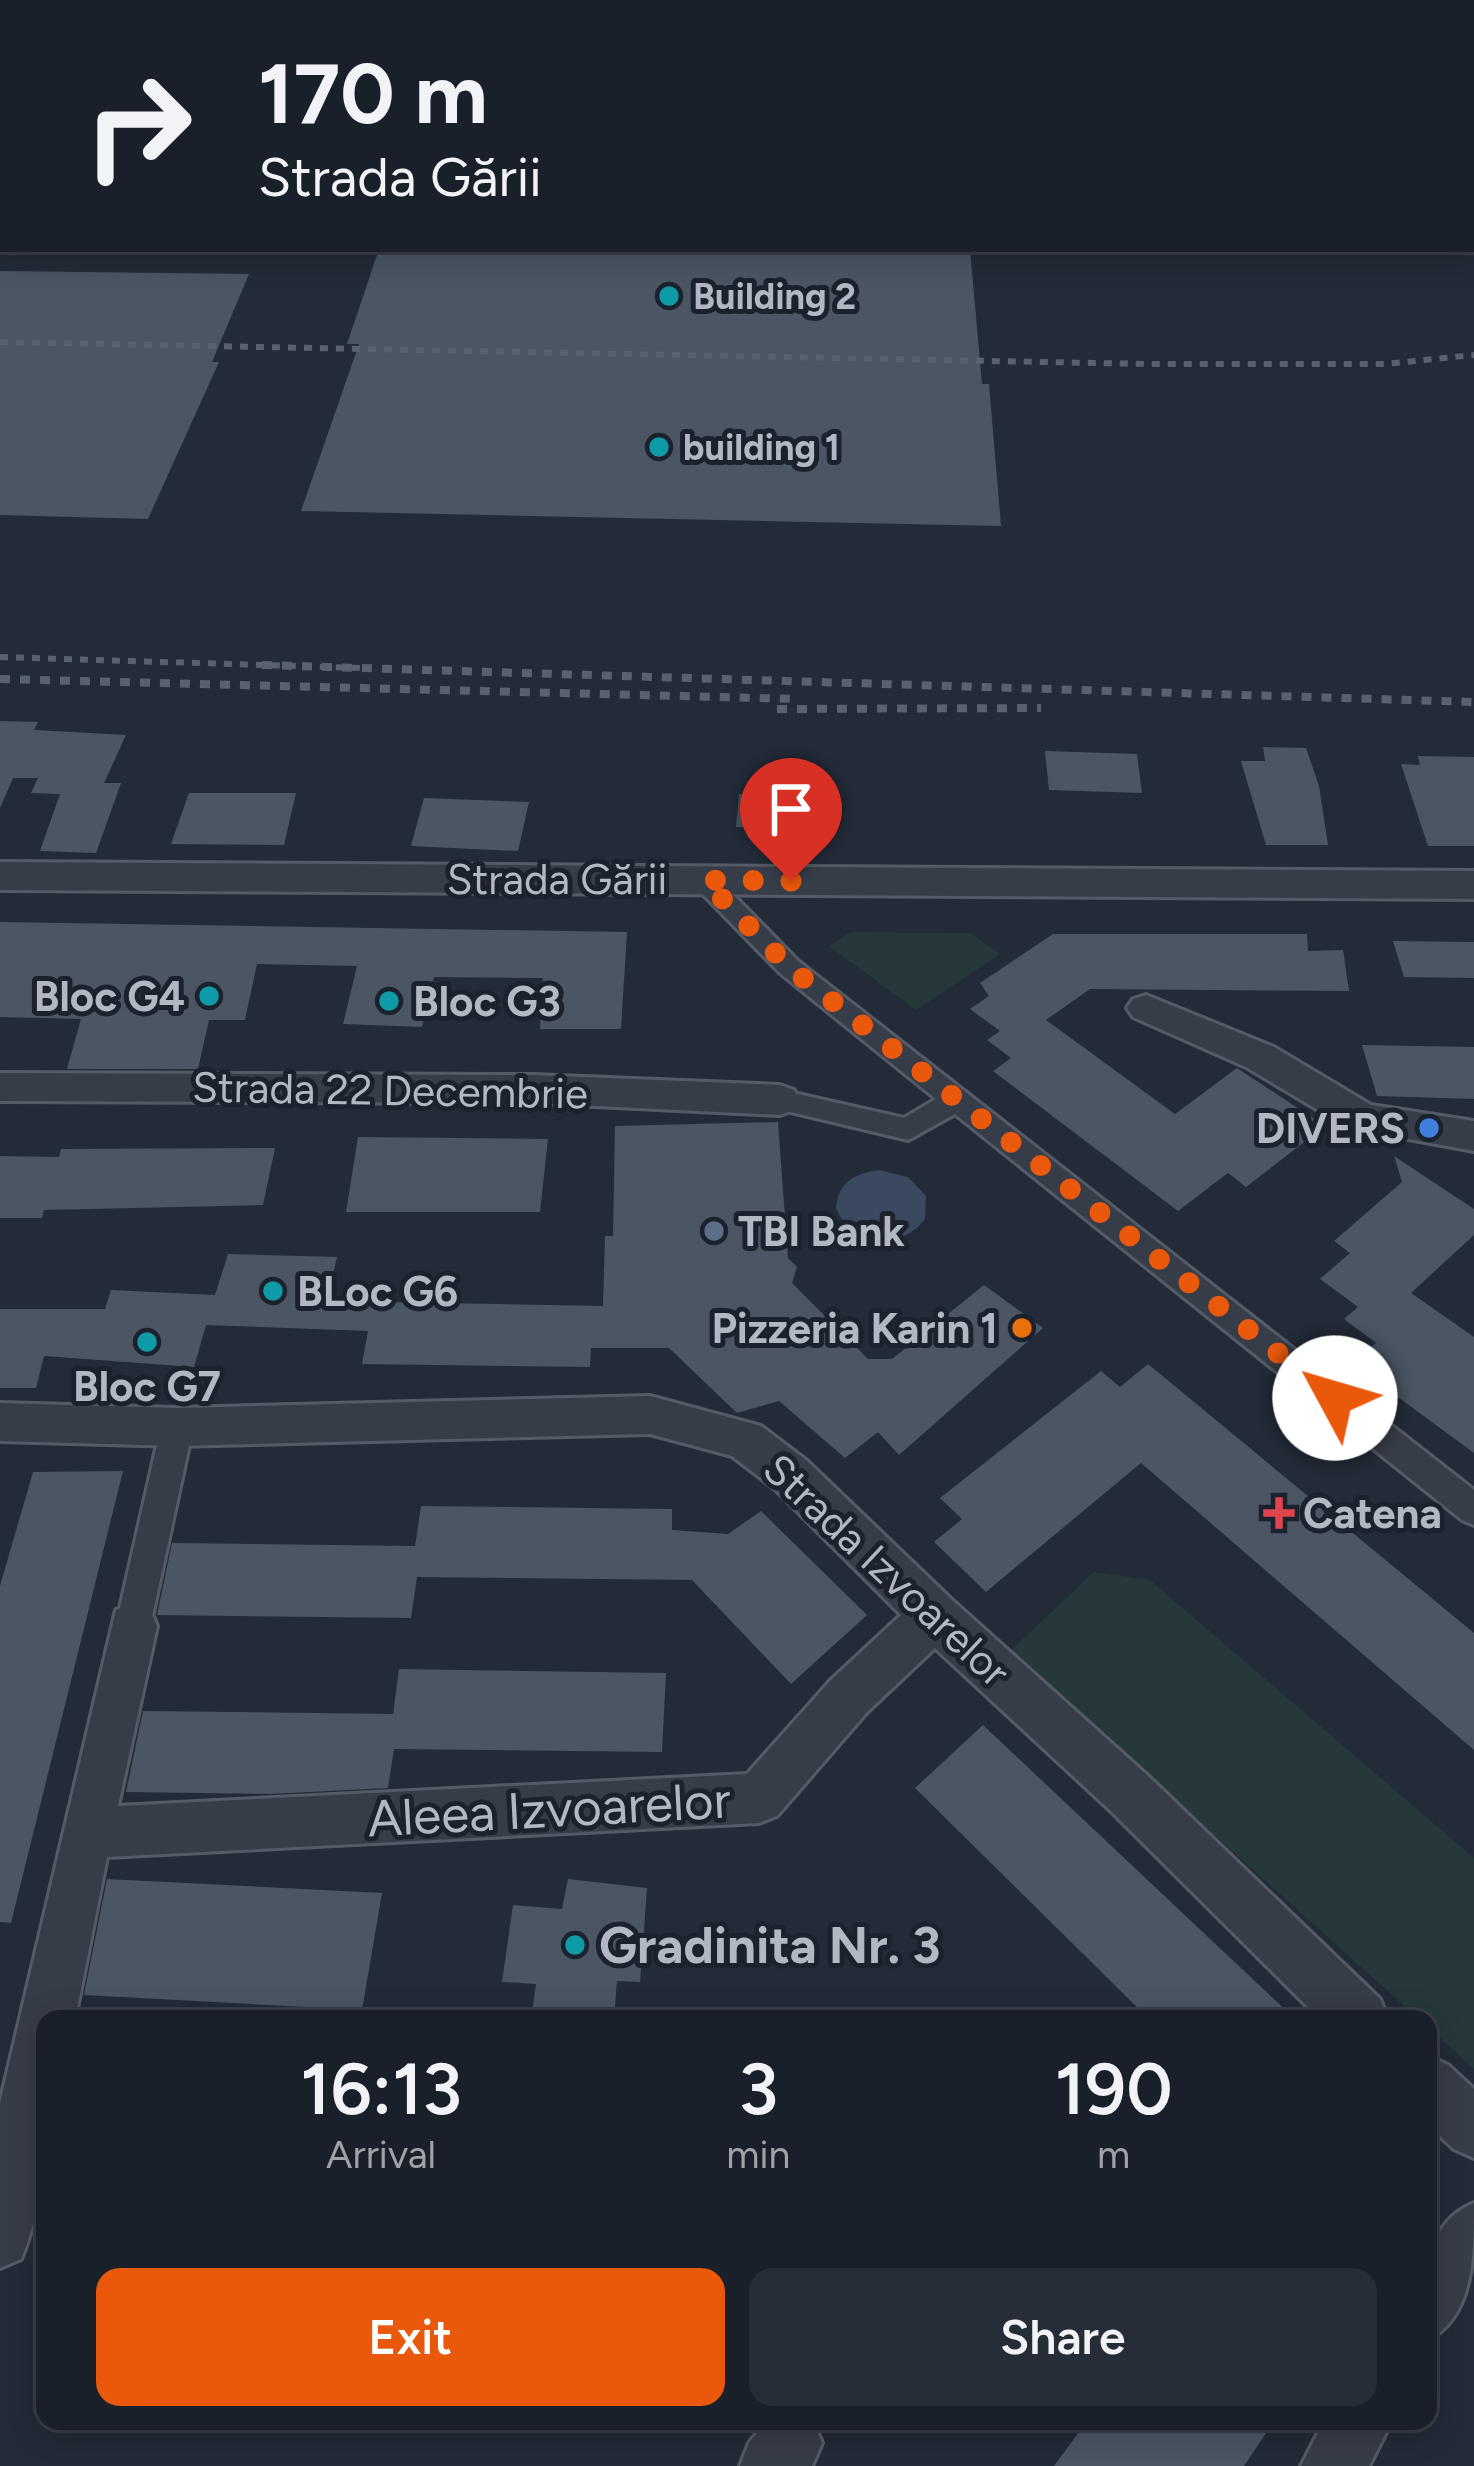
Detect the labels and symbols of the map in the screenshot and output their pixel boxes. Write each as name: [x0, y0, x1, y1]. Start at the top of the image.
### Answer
place label: Building 2: [693, 275, 856, 318]
marker: Building 2: [656, 283, 682, 309]
place label: building 1: [683, 426, 840, 469]
marker: building 1: [646, 434, 672, 460]
pin: [740, 758, 842, 881]
street label: Strada Gării: [447, 854, 667, 905]
place label: Bloc G4: [34, 971, 185, 1022]
place label: Bloc G3: [413, 976, 561, 1027]
marker: Bloc G4: [196, 983, 222, 1009]
marker: Bloc G3: [376, 988, 402, 1014]
street label: Strada 22 Decembrie: [192, 1062, 588, 1119]
place label: DIVERS: [1256, 1103, 1405, 1154]
marker: DIVERS: [1416, 1115, 1442, 1141]
place label: TBI Bank: [738, 1206, 905, 1257]
marker: TBI Bank: [701, 1218, 727, 1244]
place label: BLoc G6: [297, 1266, 458, 1317]
marker: BLoc G6: [260, 1278, 286, 1304]
place label: Pizzeria Karin 1: [711, 1303, 998, 1354]
marker: Pizzeria Karin 1: [1009, 1315, 1035, 1341]
marker: Bloc G7: [134, 1329, 160, 1355]
position arrow: [1272, 1335, 1398, 1461]
place label: Bloc G7: [73, 1361, 221, 1412]
street label: Strada Izvoarelor: [753, 1443, 1020, 1697]
place label: Catena: [1303, 1488, 1442, 1539]
marker: Catena: [1266, 1500, 1292, 1526]
street label: Aleea Izvoarelor: [366, 1770, 732, 1849]
place label: Gradinita Nr. 3: [599, 1915, 941, 1976]
marker: Gradinita Nr. 3: [562, 1932, 588, 1958]

